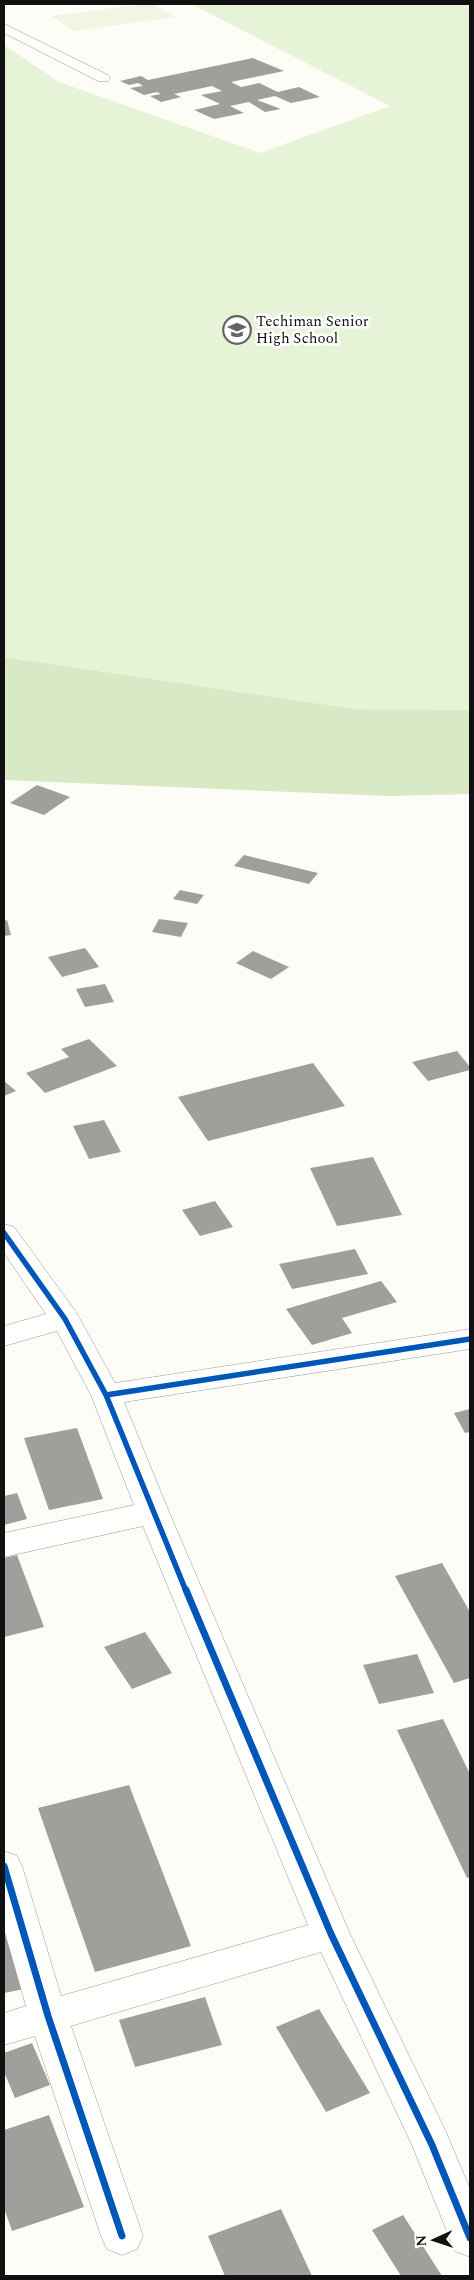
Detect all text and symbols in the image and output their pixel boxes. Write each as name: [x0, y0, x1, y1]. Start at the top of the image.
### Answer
place label: Techiman Senior High School: [256, 310, 369, 350]
school or university icon: Techiman Senior High School: [222, 315, 252, 345]
north arrow: [409, 2215, 459, 2265]
text: N: [411, 2234, 432, 2247]

